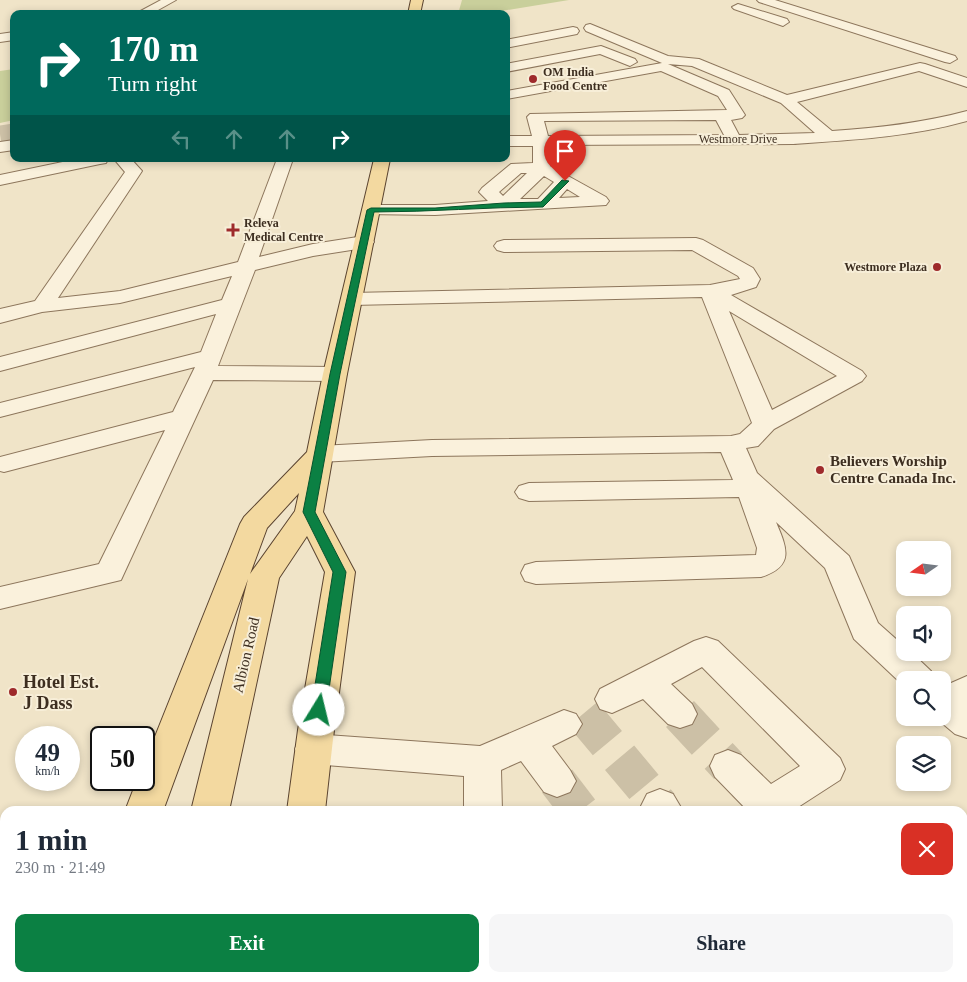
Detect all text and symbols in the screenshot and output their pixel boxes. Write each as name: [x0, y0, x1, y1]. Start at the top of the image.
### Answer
icon: right: [25, 30, 90, 95]
text: 170 m: [108, 30, 198, 69]
place label: OM India Food Centre: [543, 65, 608, 93]
text: Turn right: [108, 71, 197, 96]
marker: OM India Food Centre: [527, 73, 539, 85]
icon: left: [167, 125, 195, 153]
icon: ahead: [220, 125, 248, 153]
icon: ahead: [273, 125, 301, 153]
icon: right: [326, 125, 354, 153]
pin: [544, 130, 586, 181]
street label: Westmore Drive: [699, 132, 777, 146]
icon: arrive: [551, 137, 579, 165]
place label: Releva Medical Centre: [244, 216, 324, 244]
marker: Releva Medical Centre: [226, 223, 240, 237]
place label: Westmore Plaza: [844, 260, 927, 274]
marker: Westmore Plaza: [931, 261, 943, 273]
place label: Believers Worship Centre Canada Inc.: [830, 453, 956, 486]
marker: Believers Worship Centre Canada Inc.: [814, 464, 826, 476]
north arrow: [896, 541, 951, 596]
map controls: [896, 541, 951, 791]
button: sound: [896, 606, 951, 661]
street label: Albion Road: [230, 615, 263, 694]
button: search: [896, 671, 951, 726]
place label: Hotel Est. J Dass: [23, 672, 99, 713]
position arrow: [292, 683, 344, 735]
marker: Hotel Est. J Dass: [7, 686, 19, 698]
speed limit sign: 50: [90, 726, 155, 791]
button: layers: [896, 736, 951, 791]
text: 49: [35, 739, 60, 766]
text: km/h: [35, 764, 60, 778]
text: 1 min: [15, 823, 88, 856]
button: close: [901, 823, 953, 875]
text: 230 m · 21:49: [15, 859, 105, 876]
button: Exit: [15, 914, 479, 972]
button: Share: [489, 914, 953, 972]

